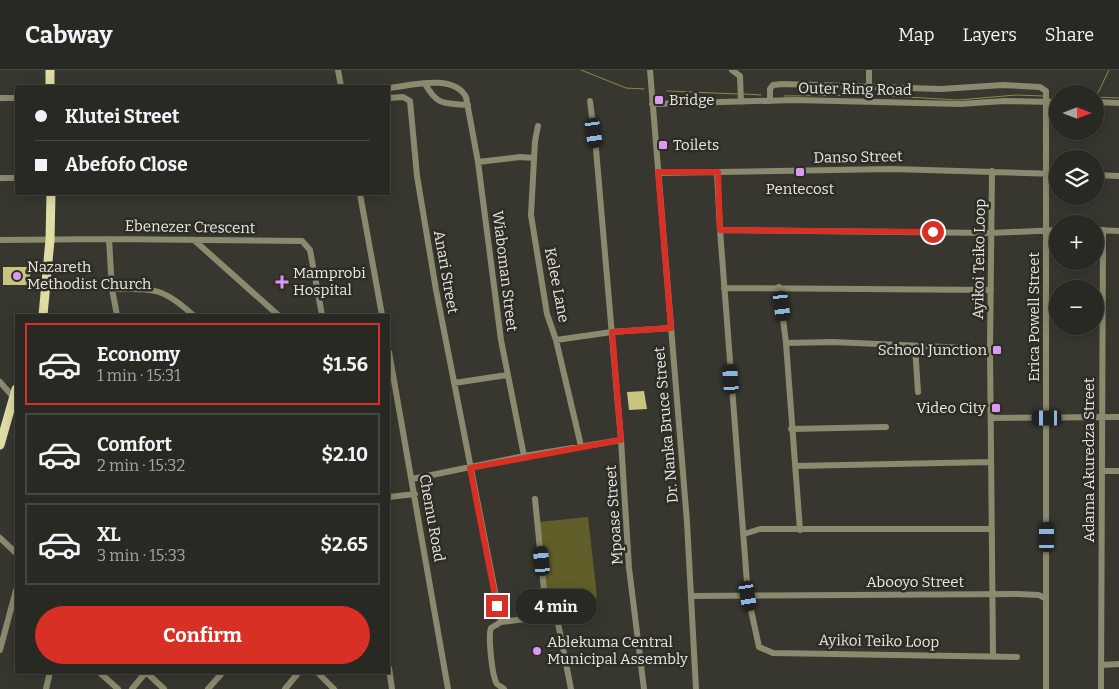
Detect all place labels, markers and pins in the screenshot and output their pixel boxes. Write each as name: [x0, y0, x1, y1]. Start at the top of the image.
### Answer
place label: Bridge: [669, 91, 715, 109]
marker: Bridge: [653, 94, 665, 106]
place label: Toilets: [673, 136, 719, 154]
marker: Toilets: [657, 139, 669, 151]
marker: Pentecost: [794, 166, 806, 178]
place label: Pentecost: [766, 180, 835, 198]
place label: Nazareth Methodist Church: [27, 258, 152, 293]
place label: Mamprobi Hospital: [293, 264, 366, 299]
marker: Nazareth Methodist Church: [11, 270, 23, 282]
marker: Mamprobi Hospital: [275, 275, 289, 289]
place label: School Junction: [878, 341, 987, 359]
marker: School Junction: [991, 344, 1003, 356]
place label: Video City: [916, 399, 986, 417]
marker: Video City: [990, 402, 1002, 414]
place label: Ablekuma Central Municipal Assembly: [547, 633, 688, 668]
marker: Ablekuma Central Municipal Assembly: [531, 645, 543, 657]

